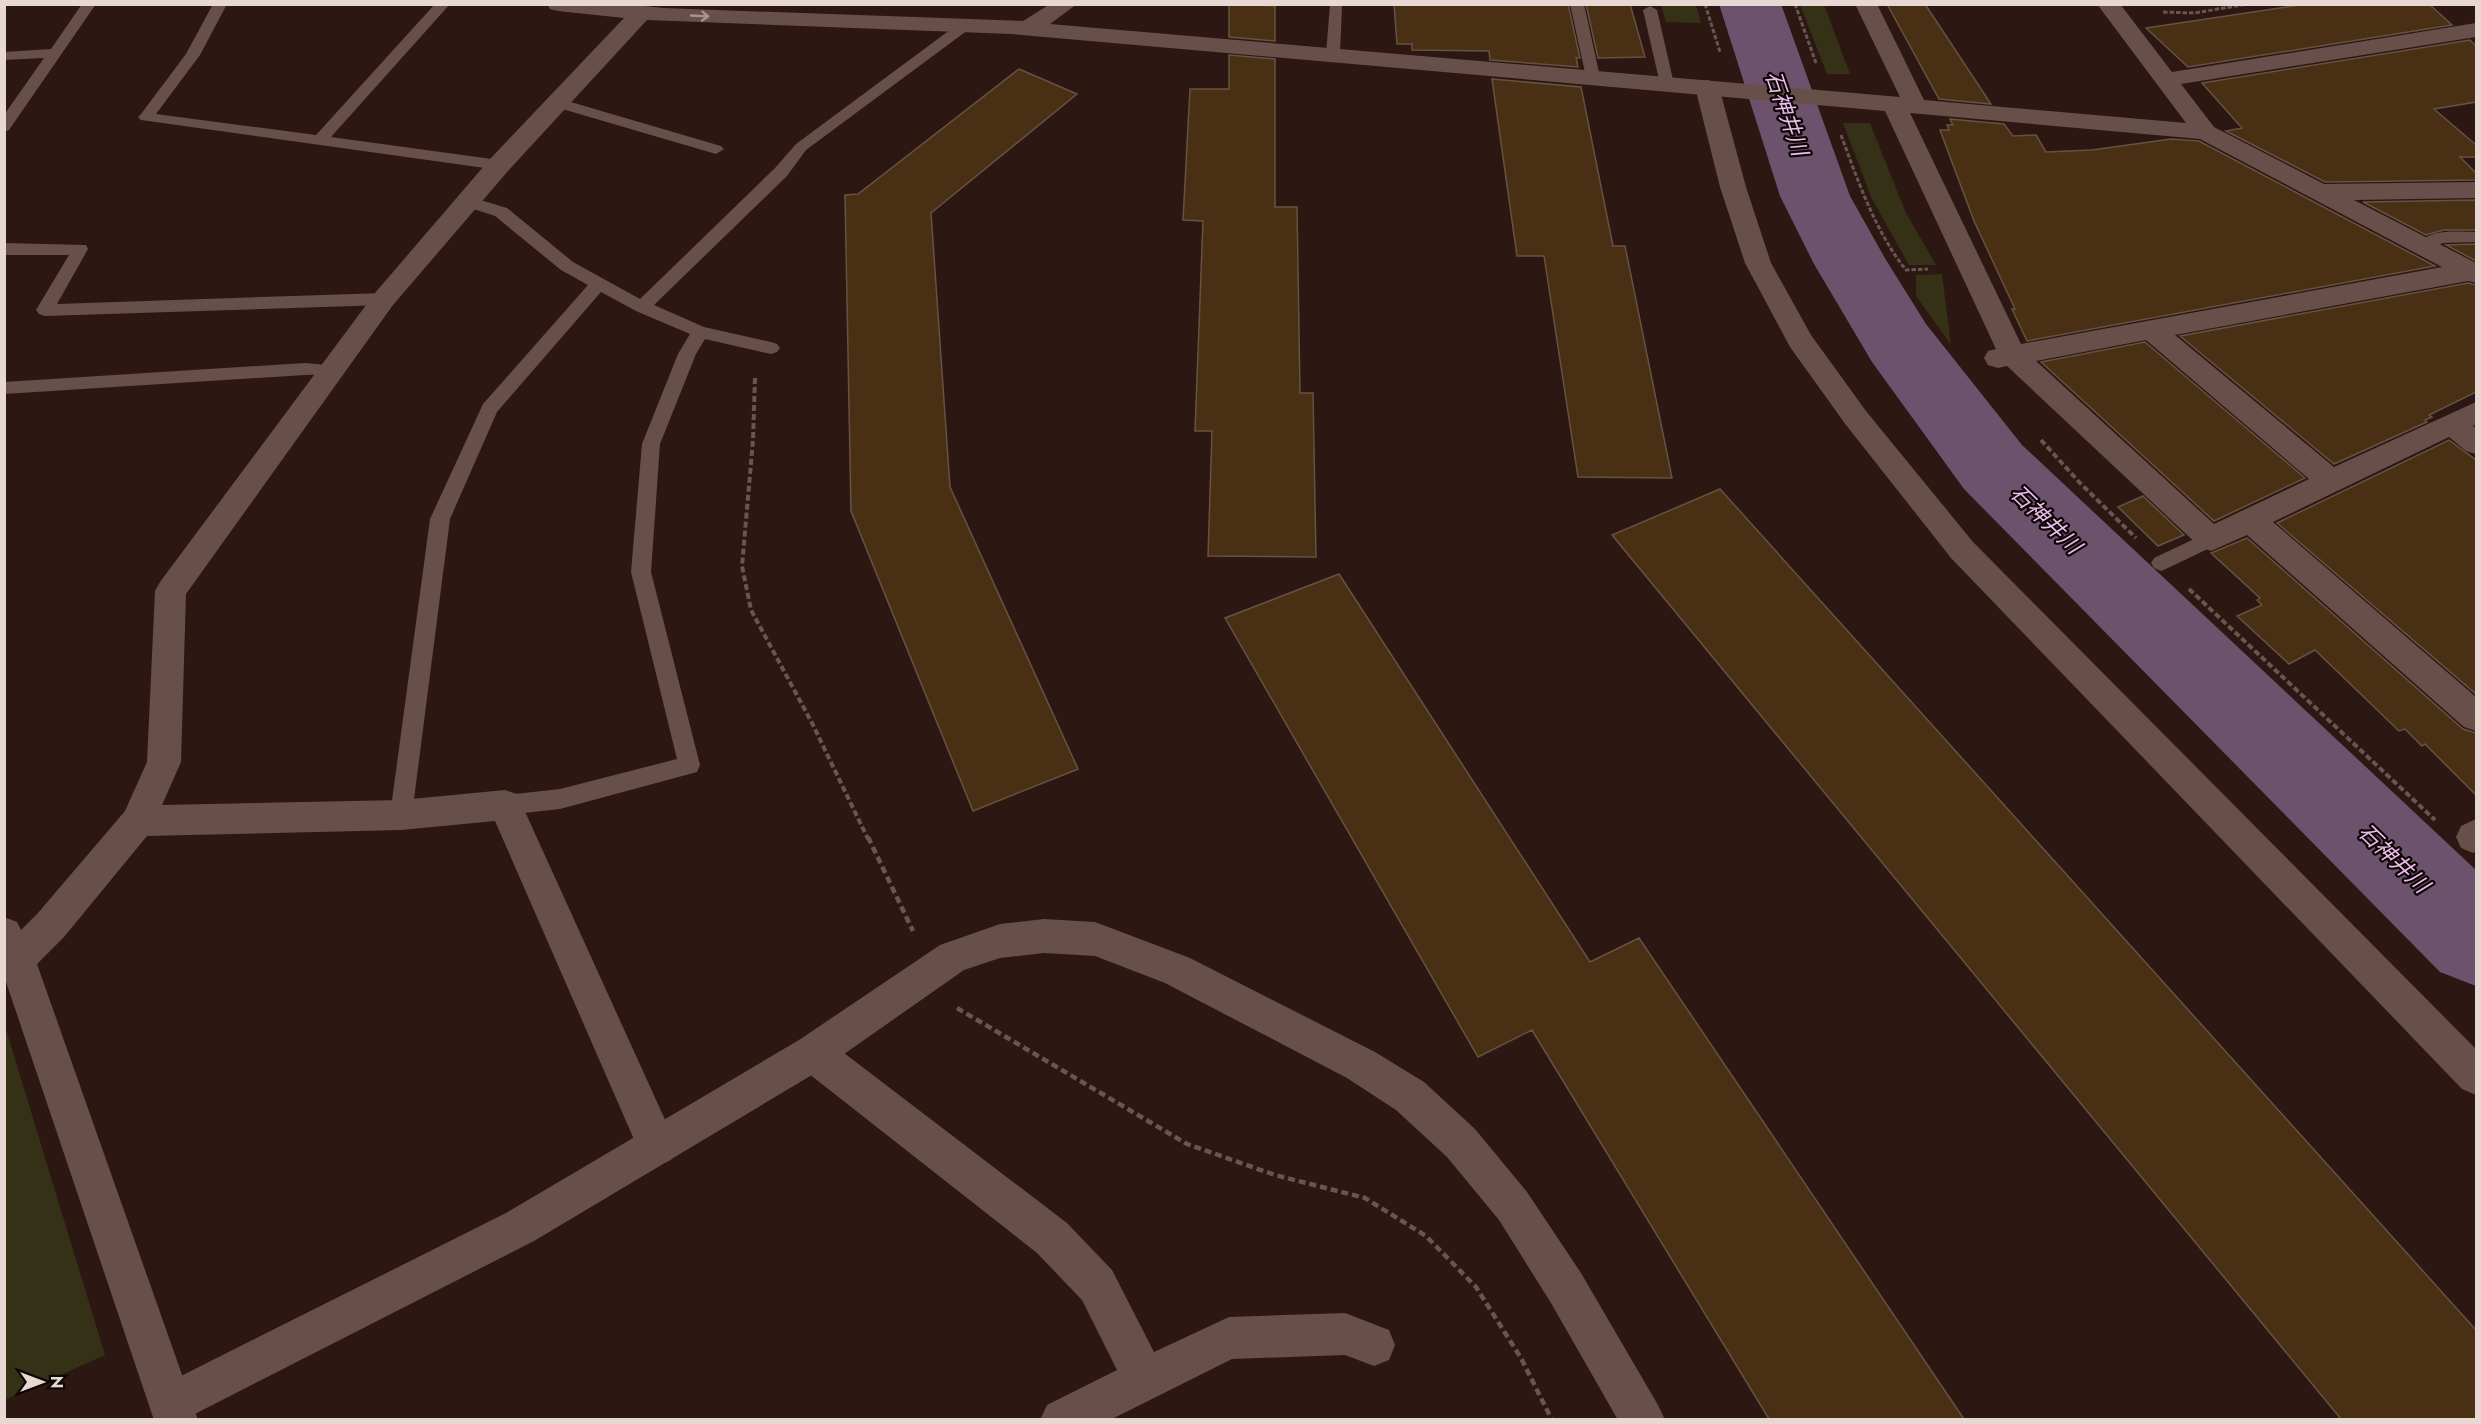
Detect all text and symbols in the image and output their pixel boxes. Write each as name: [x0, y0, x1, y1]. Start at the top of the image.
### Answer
one-way arrow: [690, 11, 710, 22]
water label: 石神井川: [1758, 66, 1817, 162]
water label: 石神井川: [2003, 477, 2090, 562]
water label: 石神井川: [2351, 816, 2438, 901]
north arrow: [12, 1352, 72, 1412]
text: N: [45, 1376, 68, 1388]

